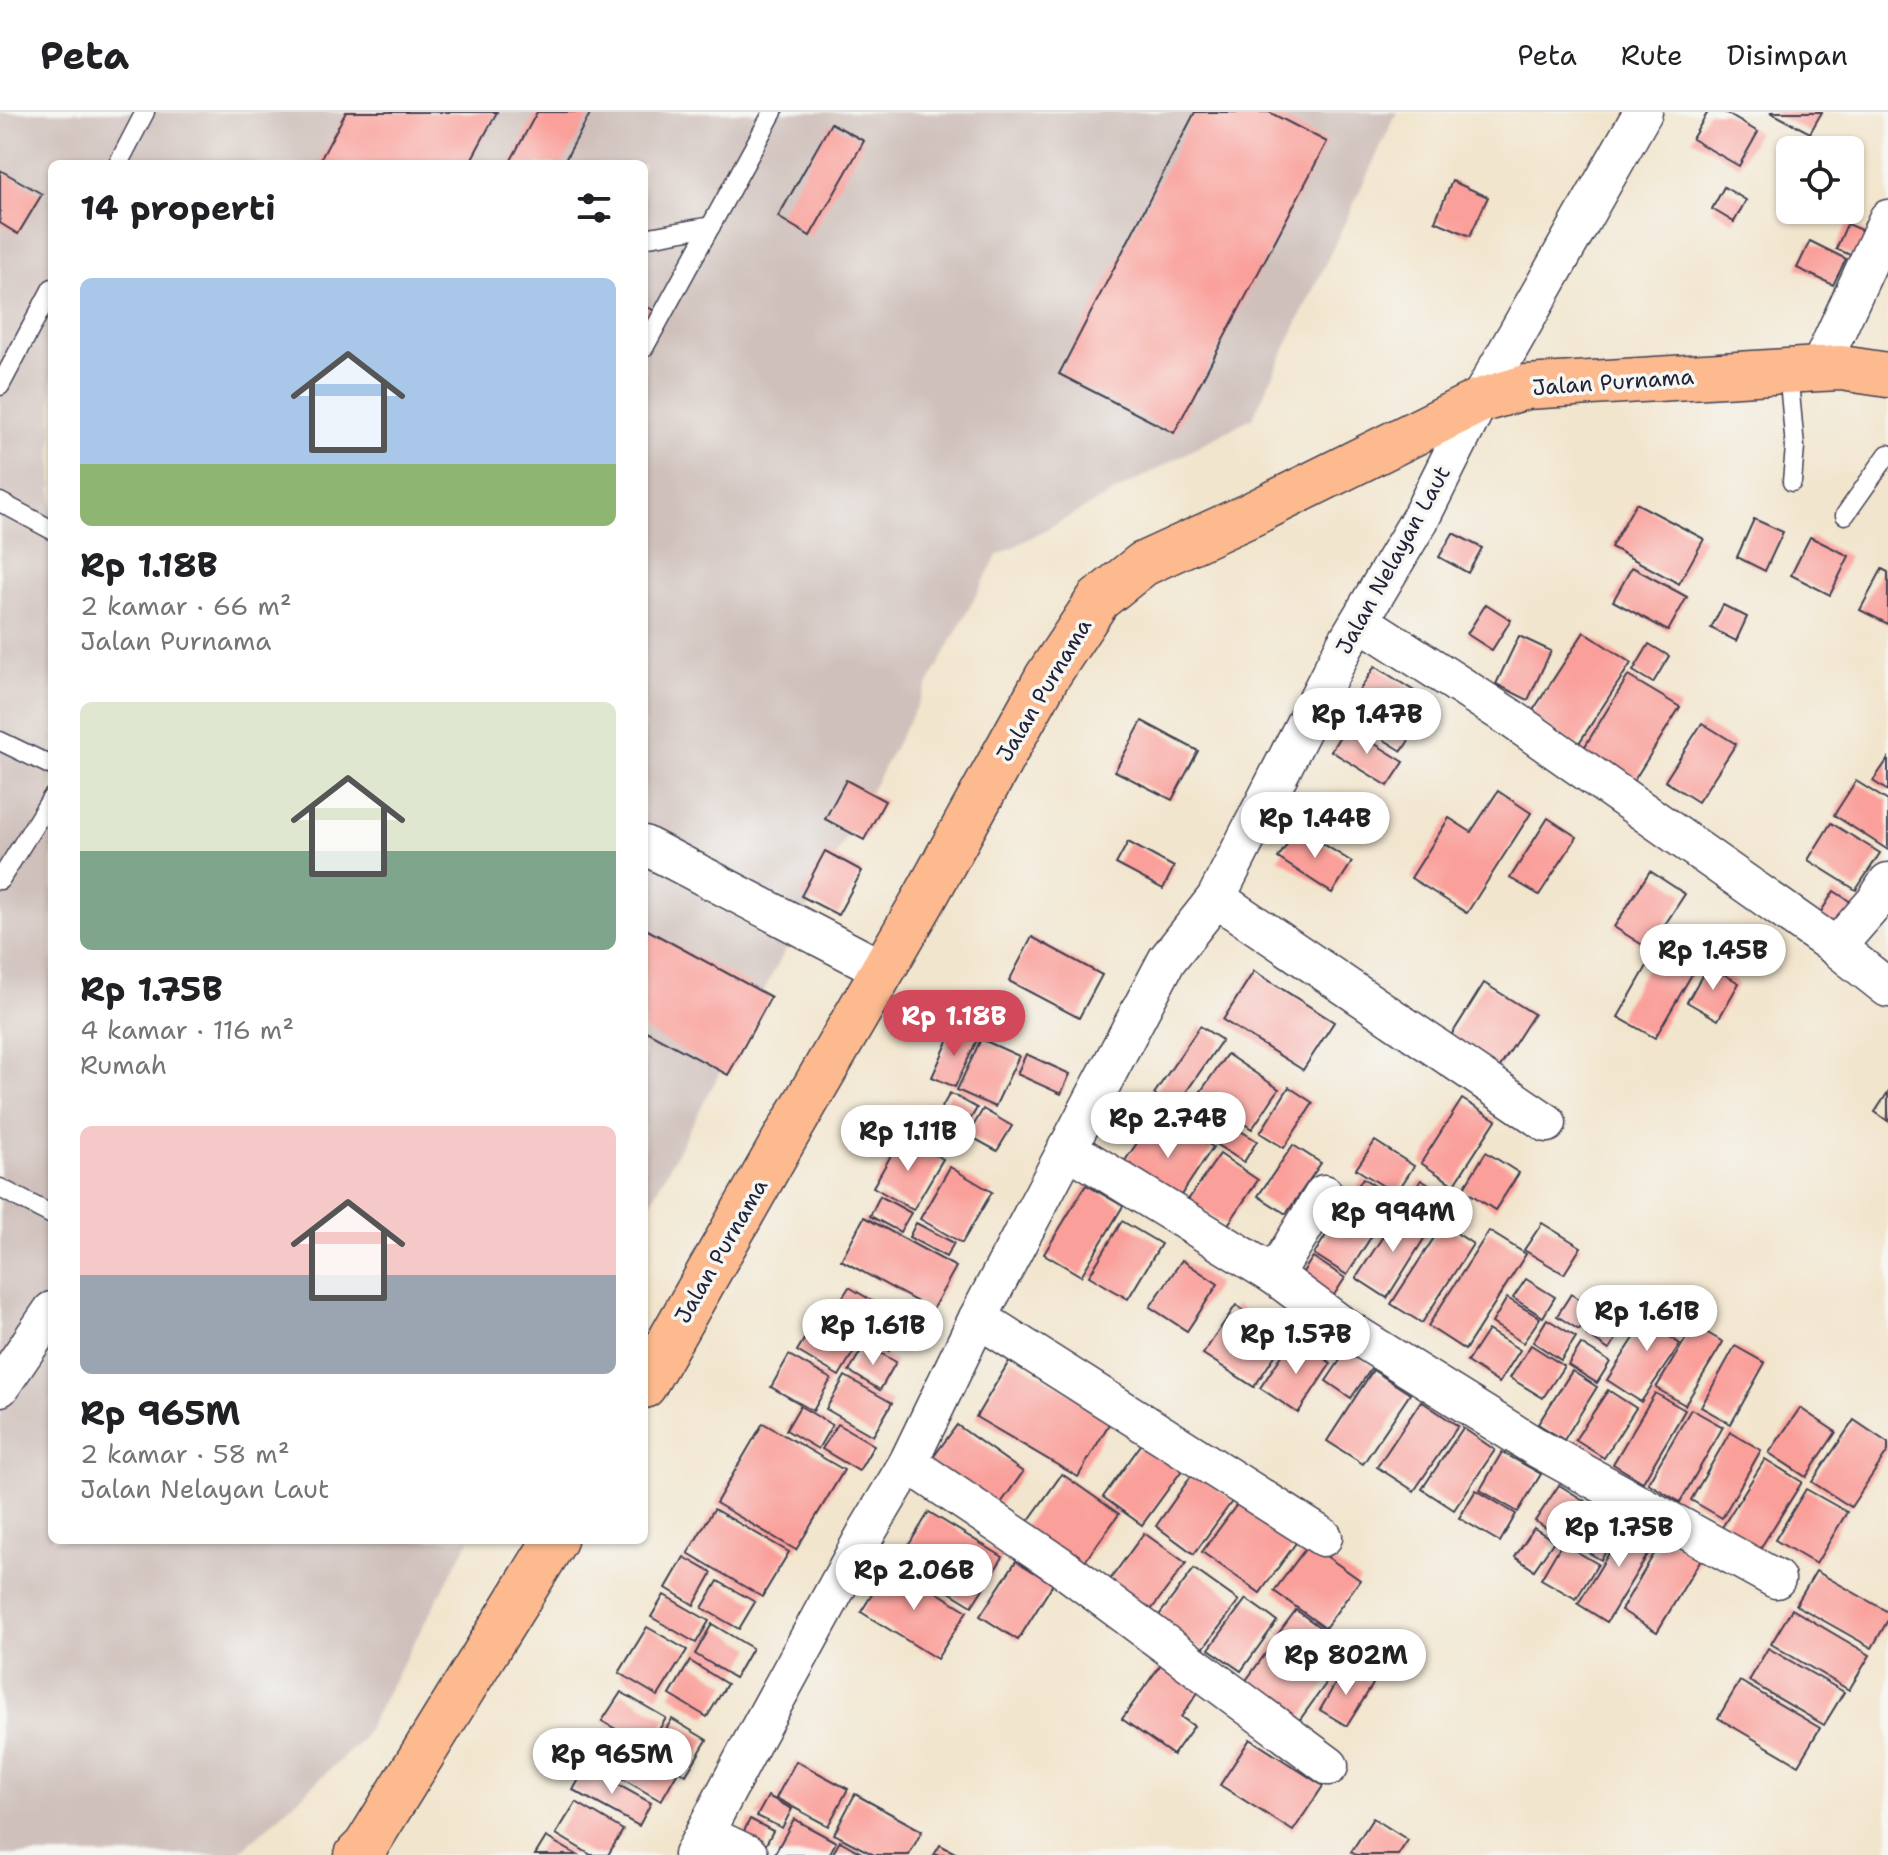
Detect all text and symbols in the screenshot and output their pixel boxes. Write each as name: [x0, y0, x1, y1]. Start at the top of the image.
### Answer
text: Peta: [40, 30, 129, 81]
text: Peta: [1517, 36, 1577, 74]
text: Rute: [1621, 36, 1683, 74]
text: Disimpan: [1727, 36, 1848, 74]
map controls: [1776, 136, 1864, 224]
button: locate: [1776, 136, 1864, 224]
text: 14 properti: [80, 185, 276, 231]
icon: filters: [572, 186, 616, 230]
icon: home: [276, 330, 420, 474]
street label: Jalan Purnama: [1531, 362, 1695, 402]
street label: Jalan Nelayan Laut: [1329, 461, 1457, 659]
text: Rp 1.18B: [80, 542, 218, 588]
text: 2 kamar · 66 m²: [80, 588, 292, 623]
street label: Jalan Purnama: [990, 613, 1098, 767]
text: Jalan Purnama: [80, 623, 272, 658]
pin: Rp 1.47B: [1284, 688, 1450, 756]
text: Rp 1.47B: [1311, 696, 1423, 731]
icon: home: [276, 754, 420, 898]
pin: Rp 1.44B: [1232, 792, 1398, 860]
text: Rp 1.44B: [1259, 800, 1371, 835]
pin: Rp 1.45B: [1630, 924, 1796, 992]
text: Rp 1.45B: [1658, 932, 1768, 967]
text: Rp 1.75B: [80, 966, 223, 1012]
pin: Rp 1.18B: [871, 990, 1037, 1058]
text: Rp 1.18B: [901, 998, 1007, 1033]
text: 4 kamar · 116 m²: [80, 1012, 294, 1047]
text: Rumah: [80, 1047, 167, 1082]
pin: Rp 2.74B: [1085, 1092, 1251, 1160]
text: Rp 2.74B: [1109, 1100, 1227, 1135]
pin: Rp 1.11B: [825, 1105, 991, 1173]
text: Rp 1.11B: [859, 1113, 957, 1148]
street label: Jalan Purnama: [668, 1173, 774, 1328]
icon: home: [276, 1178, 420, 1322]
pin: Rp 994M: [1319, 1186, 1467, 1254]
text: Rp 994M: [1331, 1194, 1455, 1229]
pin: Rp 1.61B: [1564, 1285, 1730, 1353]
text: Rp 1.61B: [1594, 1293, 1700, 1328]
pin: Rp 1.61B: [790, 1299, 956, 1367]
text: Rp 1.61B: [820, 1307, 926, 1342]
pin: Rp 1.57B: [1213, 1308, 1379, 1376]
text: Rp 1.57B: [1240, 1316, 1352, 1351]
text: Rp 965M: [80, 1390, 240, 1436]
text: 2 kamar · 58 m²: [80, 1436, 290, 1471]
text: Jalan Nelayan Laut: [80, 1471, 329, 1506]
pin: Rp 1.75B: [1536, 1501, 1702, 1569]
text: Rp 1.75B: [1564, 1509, 1674, 1544]
pin: Rp 2.06B: [831, 1544, 997, 1612]
text: Rp 2.06B: [854, 1552, 974, 1587]
pin: Rp 802M: [1272, 1629, 1420, 1697]
text: Rp 802M: [1284, 1637, 1408, 1672]
pin: Rp 965M: [538, 1728, 686, 1796]
text: Rp 965M: [551, 1736, 673, 1771]

